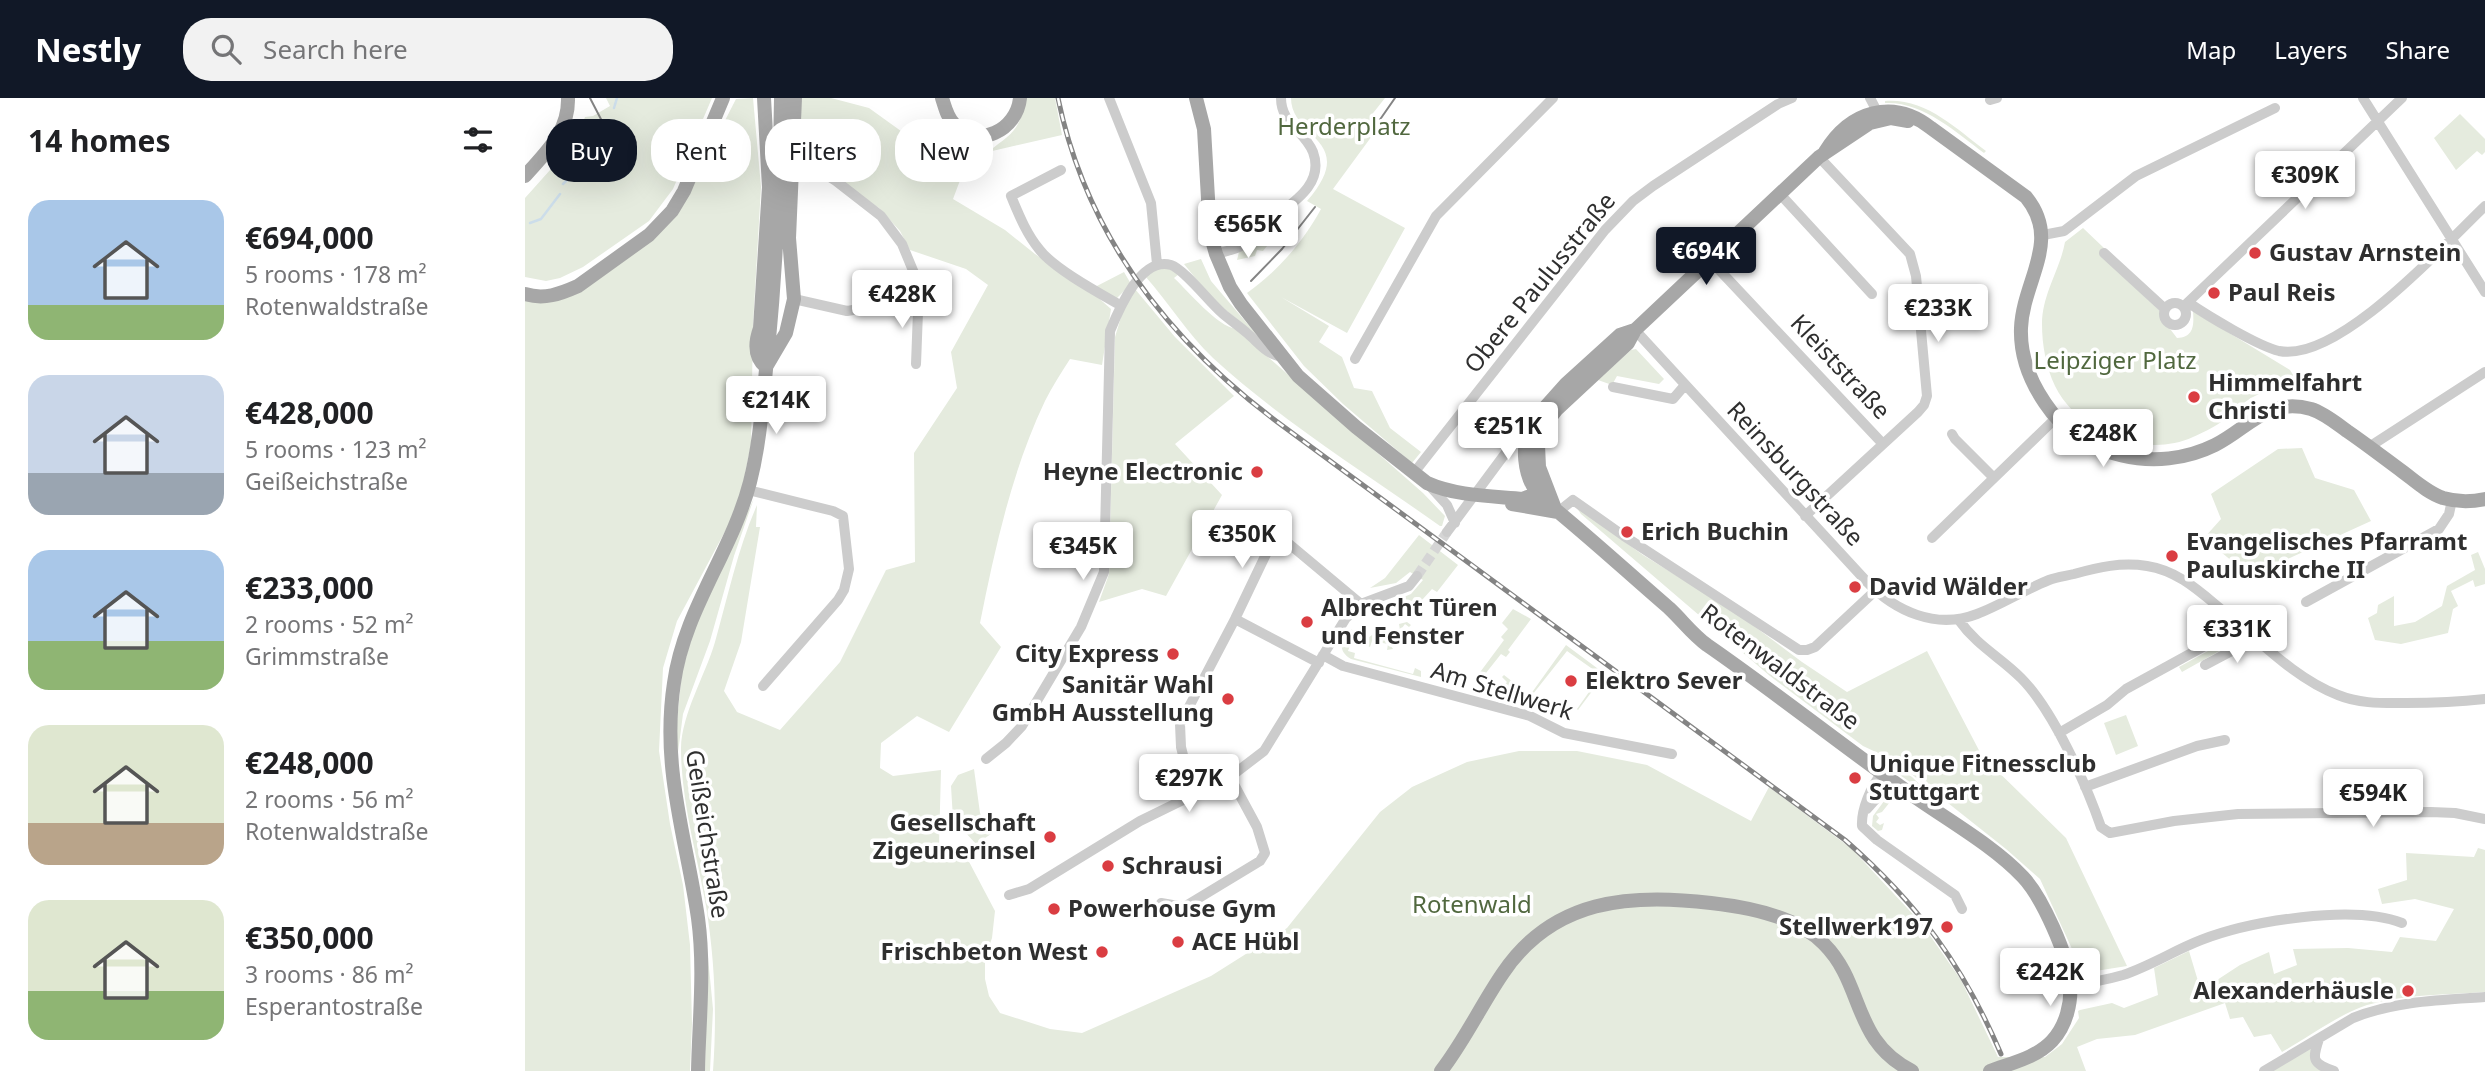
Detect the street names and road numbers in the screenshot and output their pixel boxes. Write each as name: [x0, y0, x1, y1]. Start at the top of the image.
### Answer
street label: Obere Paulusstraße: [1456, 185, 1622, 379]
street label: Kleiststraße: [1784, 306, 1898, 426]
street label: Reinsburgstraße: [1720, 393, 1872, 553]
street label: Rotenwaldstraße: [1695, 595, 1867, 737]
street label: Am Stellwerk: [1427, 652, 1578, 727]
street label: Geißeichstraße: [679, 747, 738, 920]

